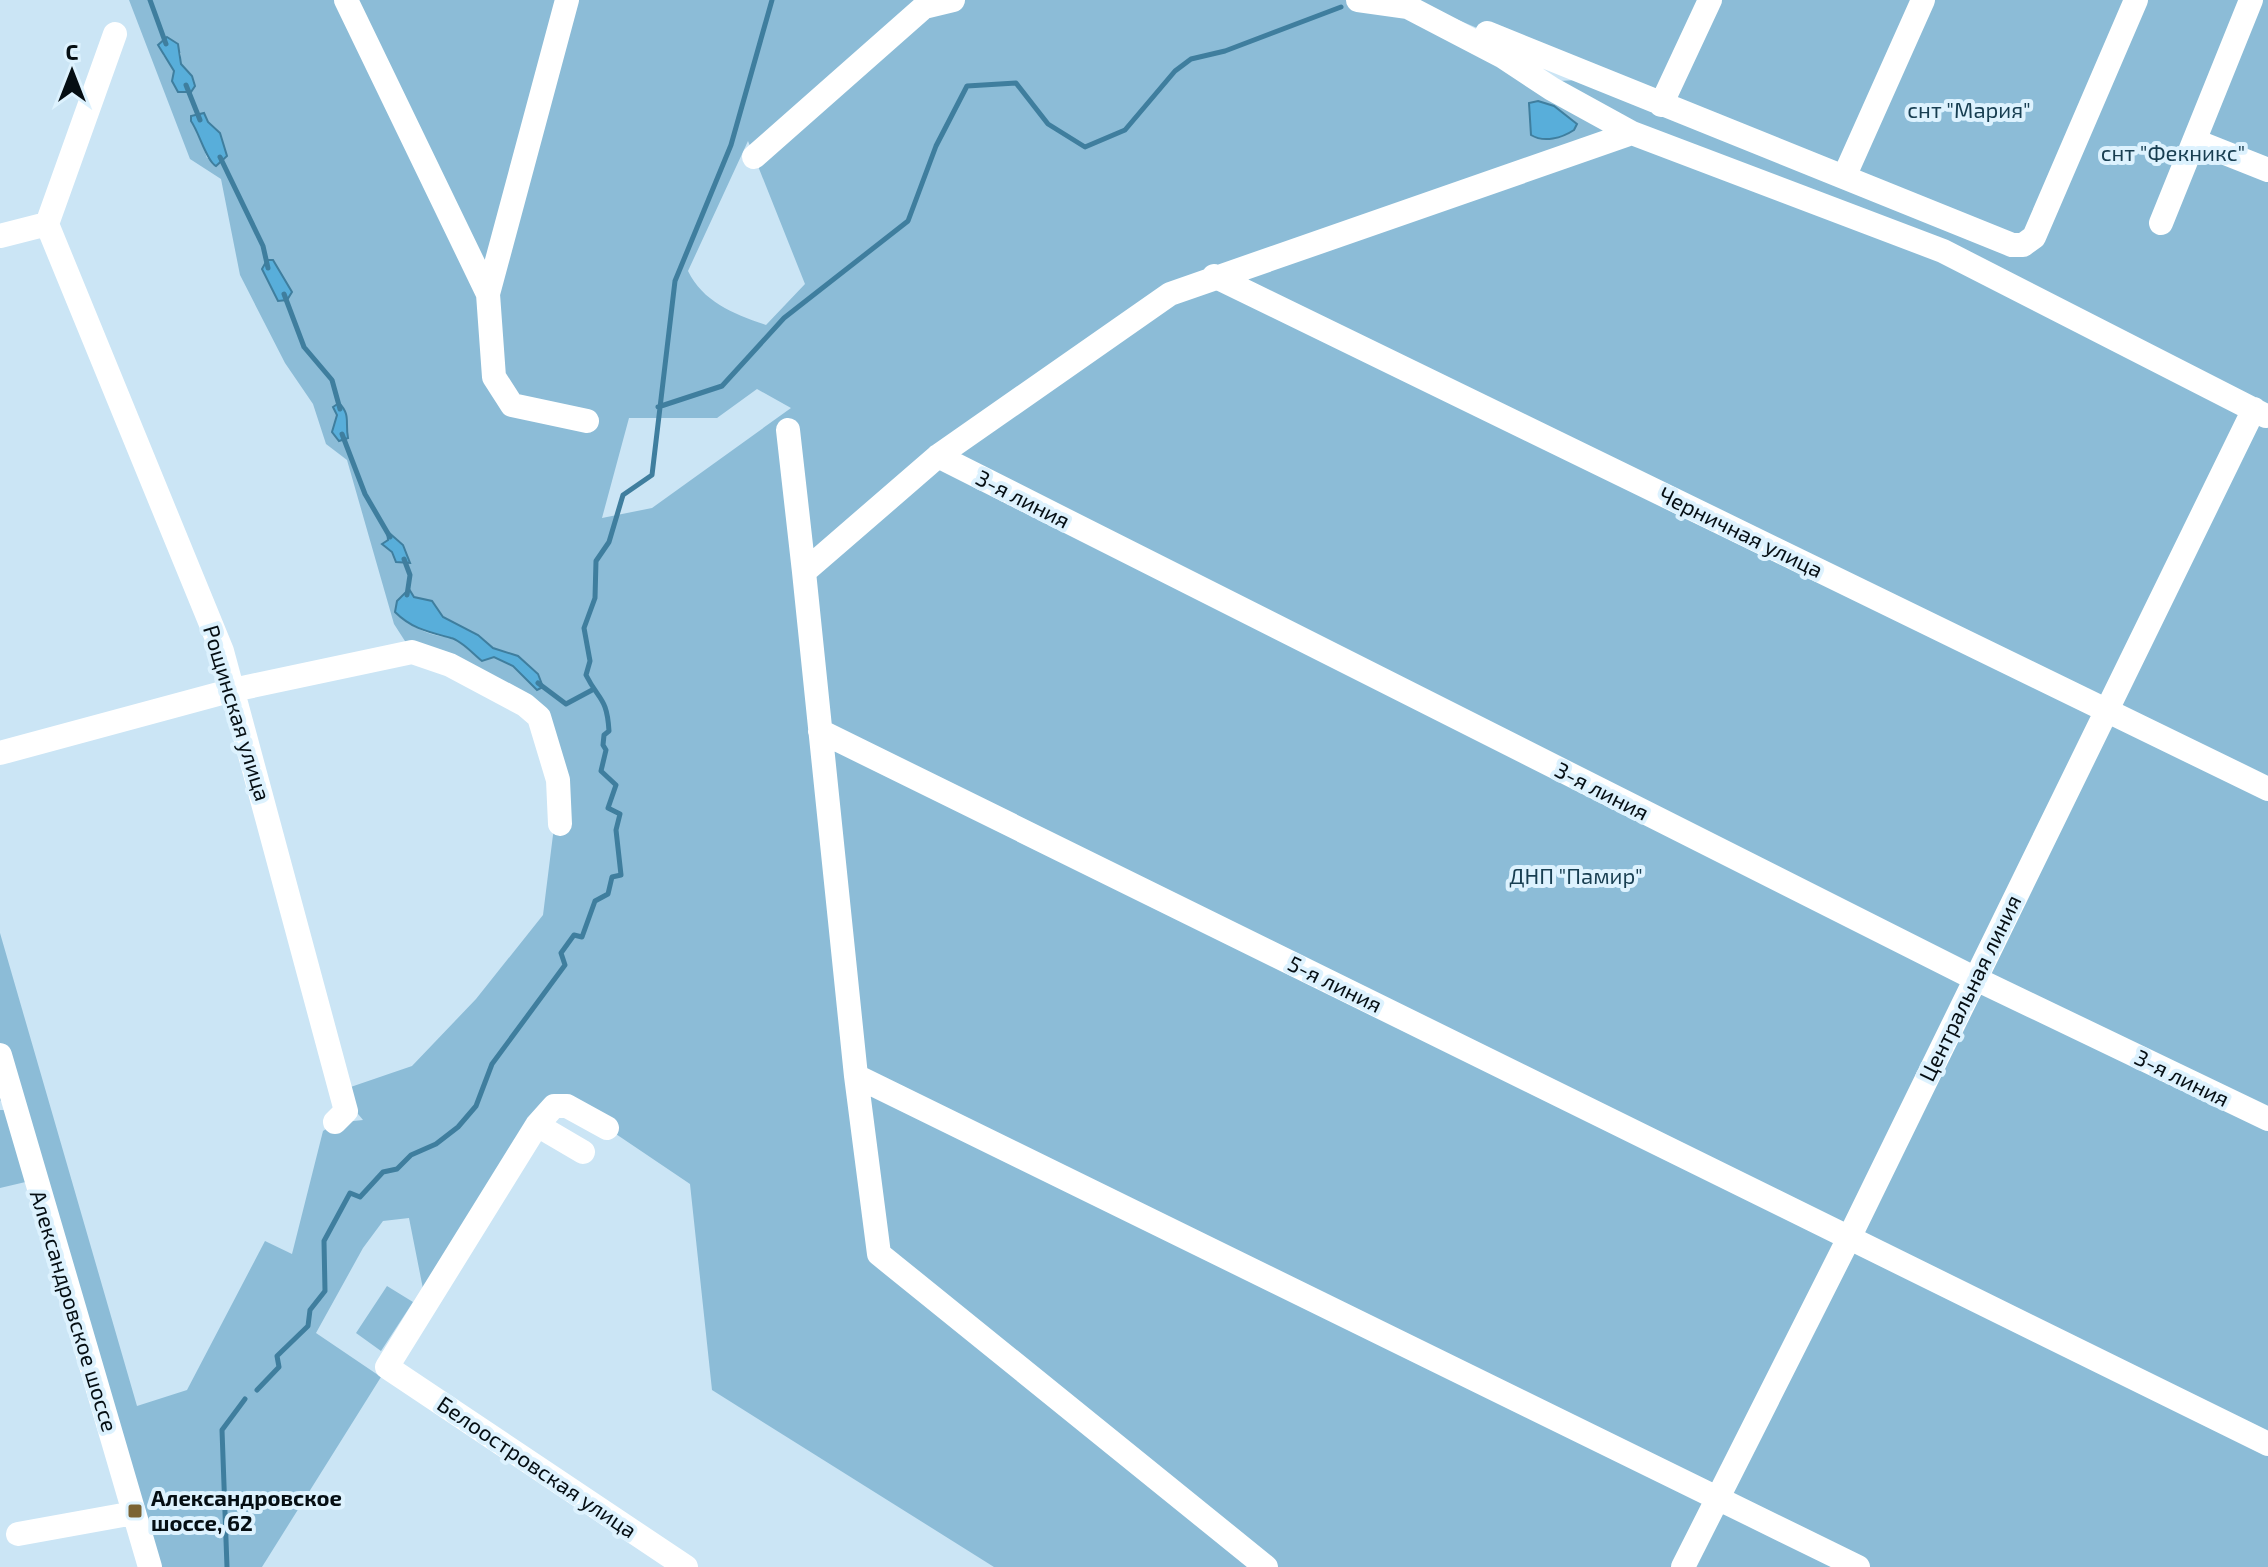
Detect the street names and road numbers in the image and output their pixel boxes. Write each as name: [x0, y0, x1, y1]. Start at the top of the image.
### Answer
street label: 3-я линия: [972, 463, 1075, 533]
street label: Черничная улица: [1655, 480, 1828, 583]
street label: Рощинская улица: [198, 622, 277, 804]
street label: 3-я линия: [1551, 755, 1654, 825]
street label: Центральная линия: [1913, 890, 2026, 1085]
street label: 5-я линия: [1284, 949, 1387, 1017]
street label: 3-я линия: [2131, 1043, 2234, 1111]
street label: Александровское шоссе: [26, 1187, 124, 1435]
street label: Белоостровская улица: [432, 1390, 642, 1543]

